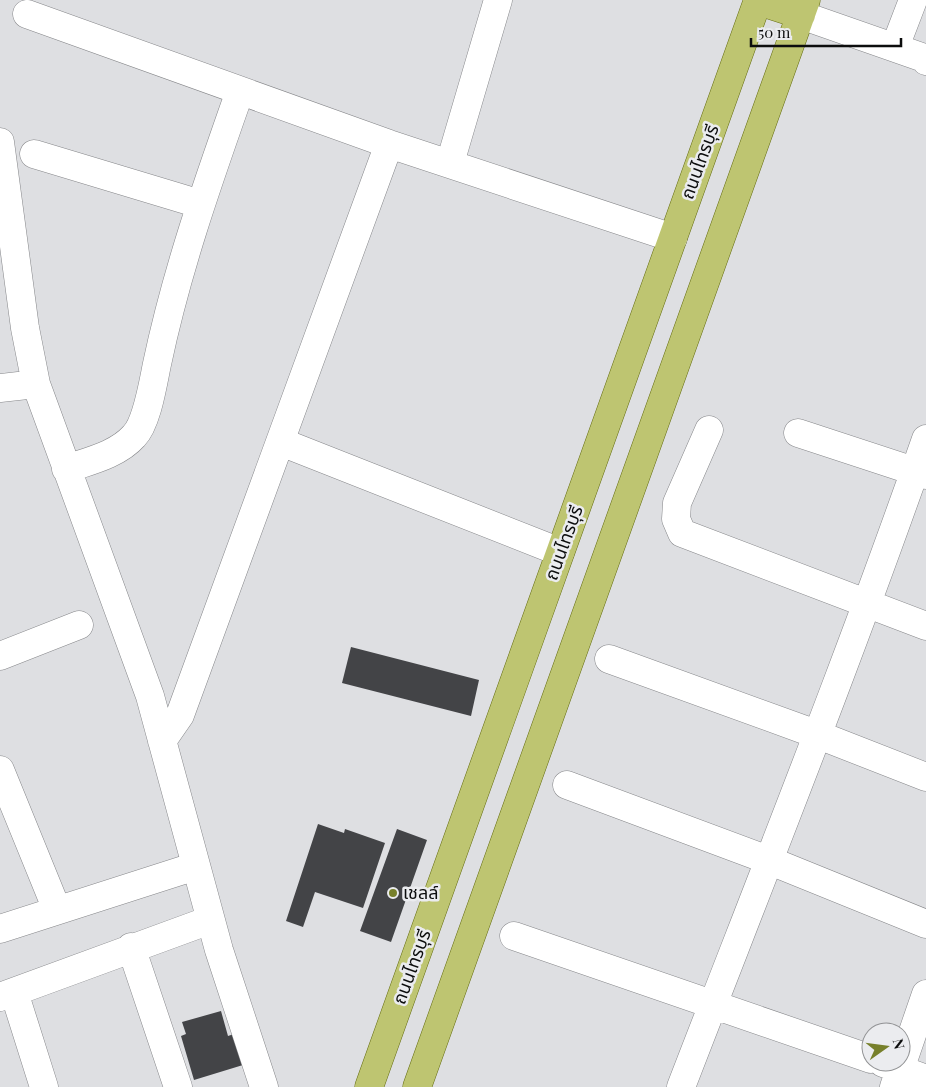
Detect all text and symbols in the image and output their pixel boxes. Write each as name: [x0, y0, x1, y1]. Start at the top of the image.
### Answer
scale bar: [751, 15, 901, 47]
text: 50 m: [758, 22, 791, 42]
street label: ถนนไทรบุรี: [674, 121, 724, 202]
street label: ถนนไทรบุรี: [538, 502, 588, 583]
place label: เชลล์: [403, 880, 439, 904]
marker: เชลล์: [387, 887, 399, 899]
street label: ถนนไทรบุรี: [386, 926, 436, 1007]
north arrow: [861, 1022, 911, 1072]
text: N: [889, 1037, 910, 1051]

